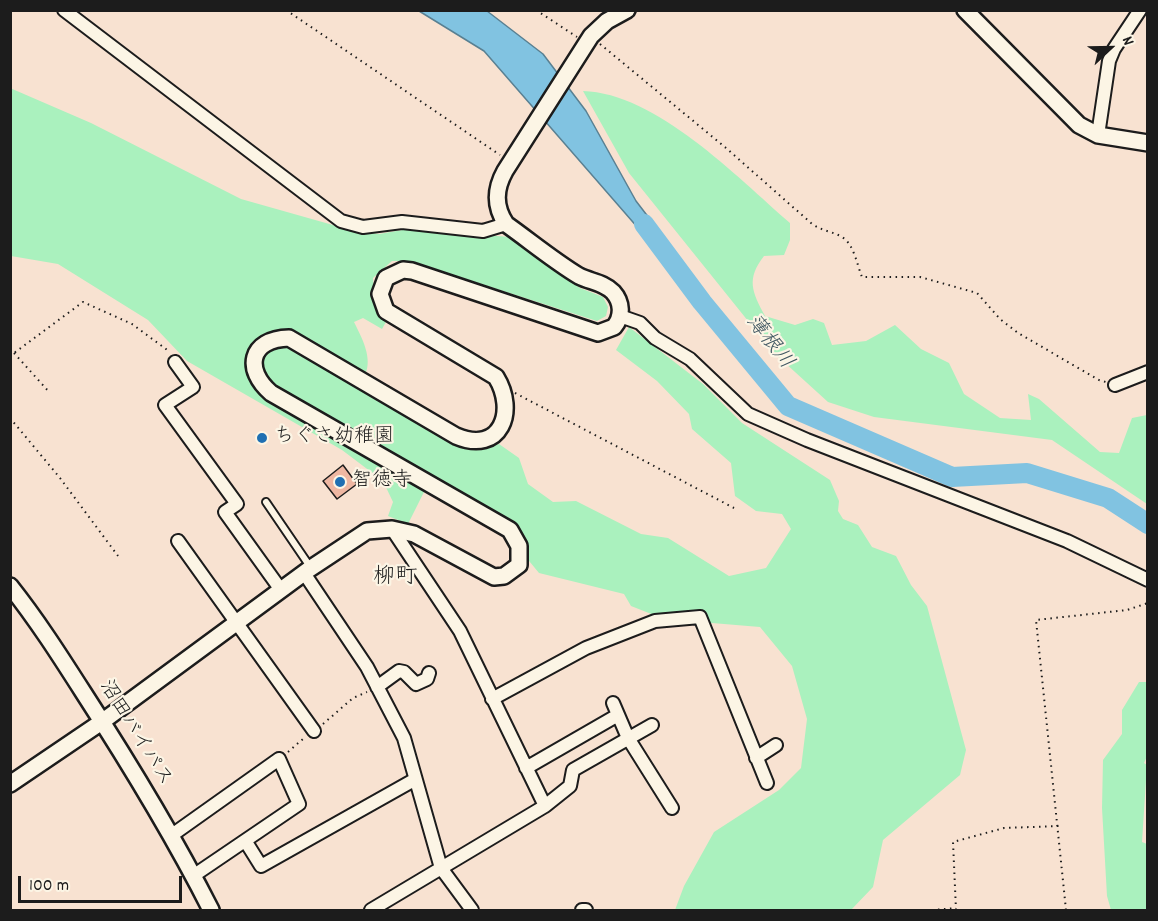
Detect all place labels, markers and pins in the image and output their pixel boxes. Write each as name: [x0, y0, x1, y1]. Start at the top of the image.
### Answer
place label: ちぐさ幼稚園: [274, 426, 394, 450]
marker: ちぐさ幼稚園: [255, 431, 269, 445]
place label: 智徳寺: [352, 470, 412, 494]
marker: 智徳寺: [333, 475, 347, 489]

